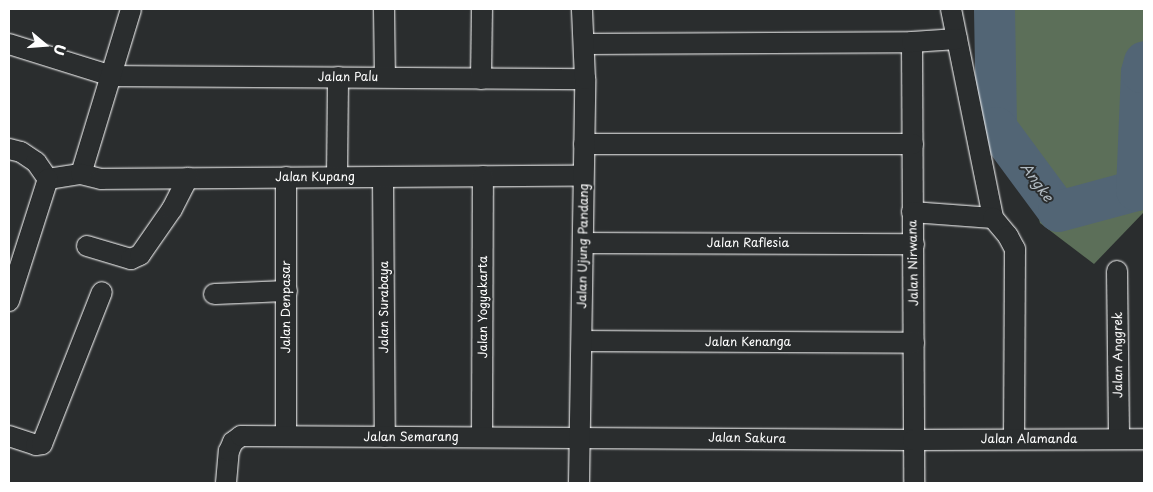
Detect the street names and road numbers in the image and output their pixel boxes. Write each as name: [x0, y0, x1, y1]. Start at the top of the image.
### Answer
street label: Jalan Palu: [318, 70, 378, 84]
street label: Jalan Kupang: [275, 170, 355, 184]
street label: Jalan Ujung Pandang: [575, 184, 591, 308]
street label: Jalan Nirwana: [905, 220, 921, 306]
street label: Jalan Raflesia: [707, 236, 789, 250]
street label: Jalan Yogyakarta: [476, 256, 490, 358]
street label: Jalan Denpasar: [279, 260, 293, 354]
street label: Jalan Surabaya: [377, 261, 391, 353]
street label: Jalan Anggrek: [1111, 312, 1125, 398]
street label: Jalan Kenanga: [705, 335, 791, 349]
street label: Jalan Semarang: [363, 430, 459, 444]
street label: Jalan Sakura: [708, 430, 786, 446]
street label: Jalan Alamanda: [981, 432, 1077, 446]

